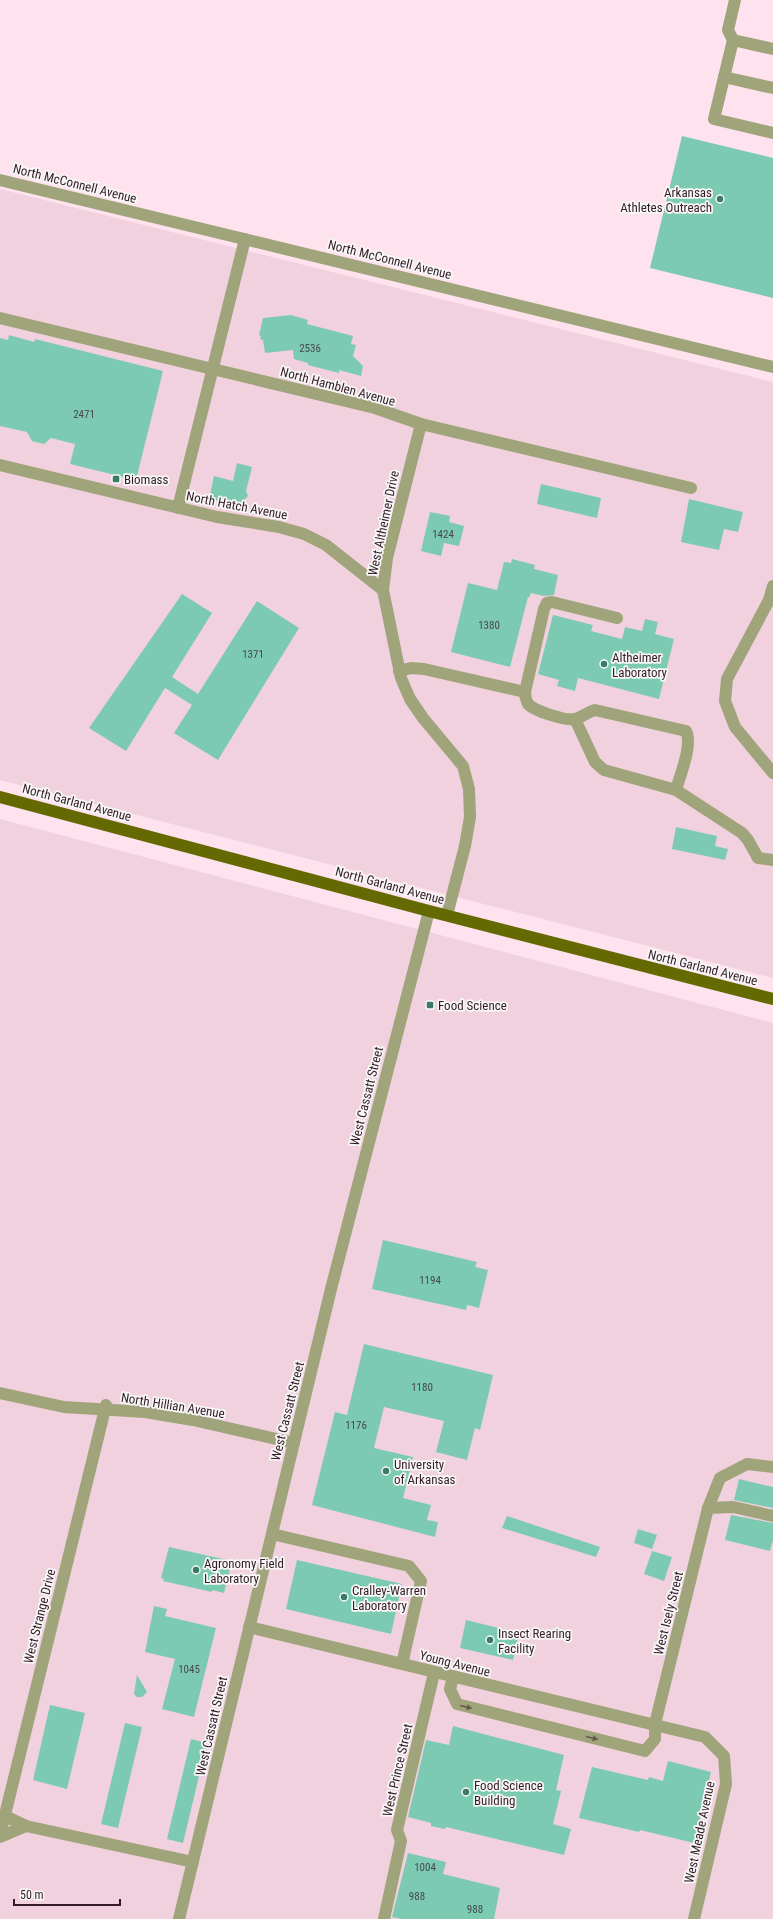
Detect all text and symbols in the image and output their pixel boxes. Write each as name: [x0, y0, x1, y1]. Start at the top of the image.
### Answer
street label: North McConnell Avenue: [12, 161, 138, 206]
place label: Arkansas Athletes Outreach: [620, 185, 712, 215]
marker: Arkansas Athletes Outreach: [715, 194, 725, 204]
street label: North McConnell Avenue: [327, 237, 453, 282]
house number: 2536: [299, 342, 321, 355]
street label: North Hamblen Avenue: [279, 364, 397, 409]
house number: 2471: [73, 408, 95, 421]
street label: West Altheimer Drive: [365, 469, 402, 577]
place label: Biomass: [124, 472, 169, 487]
marker: Biomass: [111, 474, 121, 484]
street label: North Hatch Avenue: [185, 488, 289, 523]
house number: 1424: [432, 528, 454, 541]
house number: 1380: [478, 619, 500, 632]
house number: 1371: [242, 648, 264, 661]
place label: Altheimer Laboratory: [612, 650, 668, 680]
marker: Altheimer Laboratory: [599, 659, 609, 669]
street label: North Garland Avenue: [21, 781, 133, 824]
street label: North Garland Avenue: [334, 864, 446, 907]
street label: North Garland Avenue: [647, 947, 759, 988]
place label: Food Science: [438, 998, 507, 1013]
marker: Food Science: [425, 1000, 435, 1010]
street label: West Cassatt Street: [347, 1045, 386, 1147]
house number: 1194: [419, 1274, 441, 1287]
street label: West Cassatt Street: [268, 1360, 307, 1462]
house number: 1180: [411, 1381, 433, 1394]
street label: North Hillian Avenue: [120, 1390, 226, 1421]
house number: 1176: [345, 1419, 367, 1432]
place label: University of Arkansas: [394, 1457, 456, 1487]
marker: University of Arkansas: [381, 1466, 391, 1476]
place label: Agronomy Field Laboratory: [204, 1556, 284, 1586]
marker: Agronomy Field Laboratory: [191, 1565, 201, 1575]
street label: West Strange Drive: [20, 1567, 58, 1665]
street label: West Isely Street: [651, 1570, 686, 1657]
place label: Cralley-Warren Laboratory: [352, 1583, 426, 1613]
marker: Cralley-Warren Laboratory: [339, 1592, 349, 1602]
place label: Insect Rearing Facility: [498, 1626, 571, 1656]
marker: Insect Rearing Facility: [485, 1635, 495, 1645]
street label: Young Avenue: [418, 1647, 492, 1680]
house number: 1045: [178, 1663, 200, 1676]
street label: West Cassatt Street: [193, 1675, 230, 1777]
one-way arrow: [460, 1704, 472, 1710]
street label: West Prince Street: [380, 1722, 415, 1818]
one-way arrow: [586, 1735, 599, 1741]
place label: Food Science Building: [474, 1778, 543, 1808]
street label: West Meade Avenue: [681, 1780, 718, 1884]
marker: Food Science Building: [461, 1787, 471, 1797]
house number: 1004: [414, 1861, 436, 1874]
scale bar: [14, 1881, 120, 1907]
text: 50 m: [20, 1888, 44, 1902]
house number: 988: [409, 1890, 425, 1903]
house number: 988: [467, 1903, 483, 1916]

